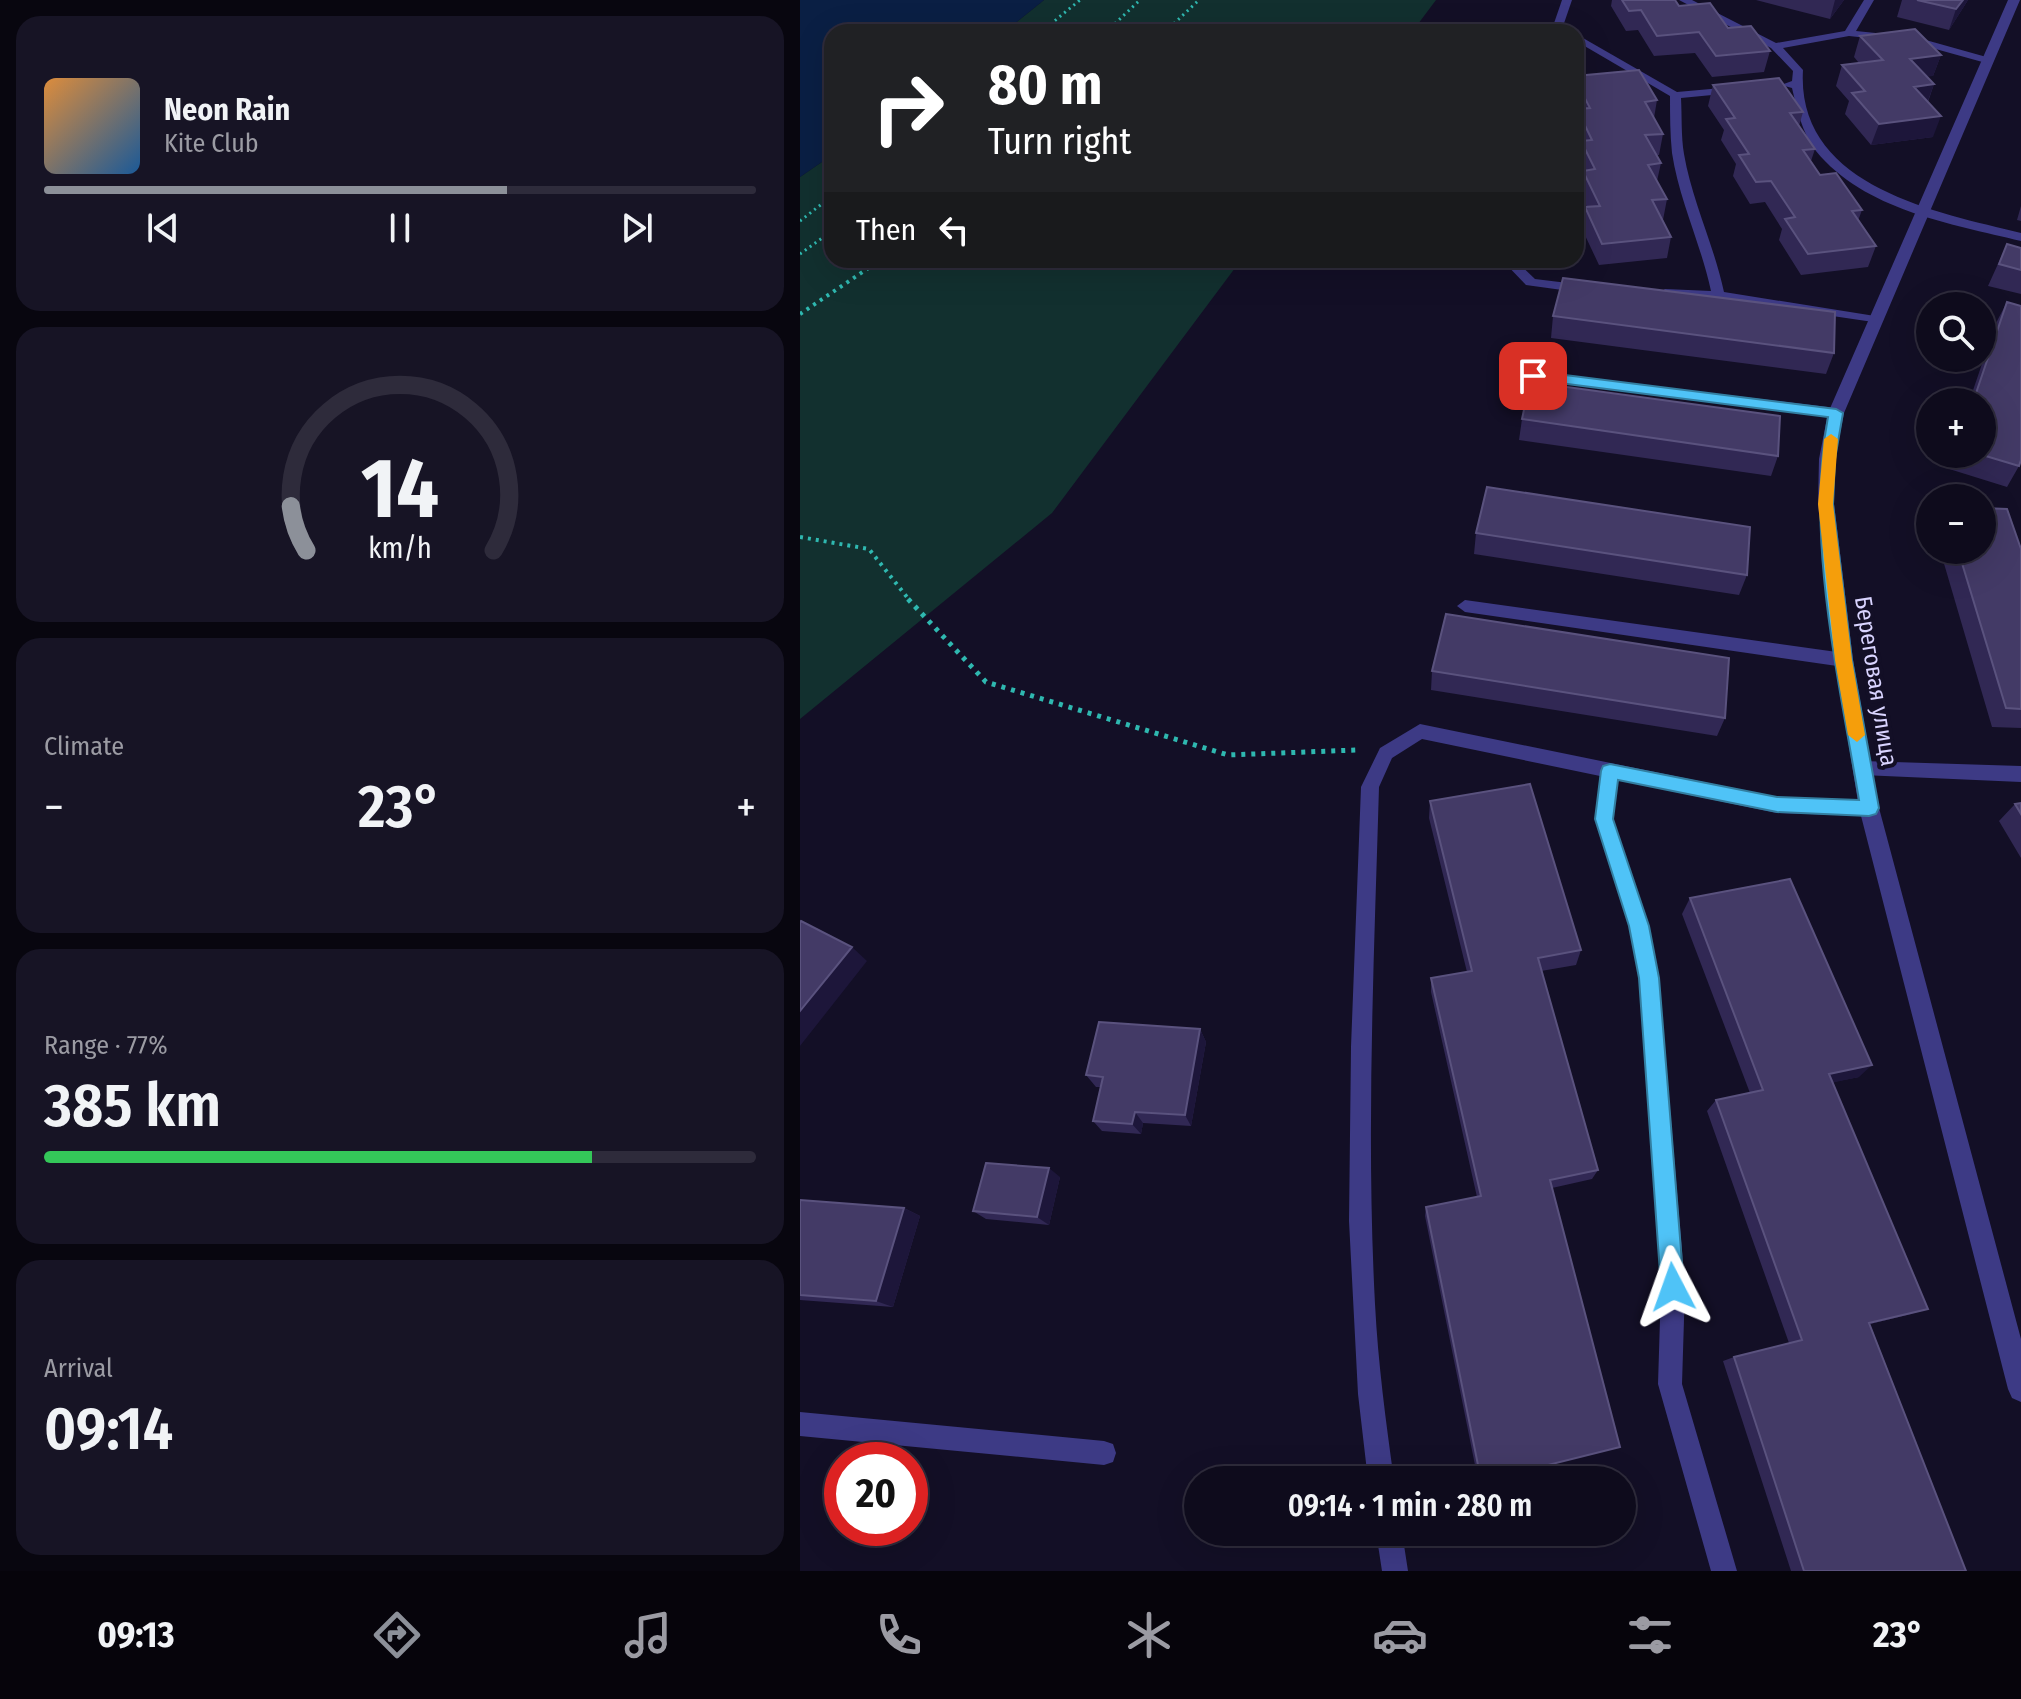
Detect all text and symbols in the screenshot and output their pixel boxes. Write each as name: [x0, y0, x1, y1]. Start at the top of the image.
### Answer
text: 80 m: [988, 52, 1103, 119]
icon: right: [856, 56, 960, 160]
text: Neon Rain: [164, 92, 290, 128]
text: Turn right: [988, 120, 1131, 164]
text: Kite Club: [164, 128, 259, 159]
icon: previous: [141, 206, 185, 250]
icon: pause: [378, 206, 422, 250]
icon: next: [615, 206, 659, 250]
icon: left: [932, 208, 976, 252]
text: Then: [856, 212, 916, 248]
map controls: [1916, 292, 1996, 564]
button: search: [1916, 292, 1996, 372]
pin: [1499, 342, 1567, 410]
icon: arrive: [1511, 354, 1555, 398]
button: +: [1916, 388, 1996, 468]
text: 14: [361, 438, 439, 538]
button: −: [1916, 484, 1996, 564]
text: km/h: [368, 531, 432, 566]
street label: Береговая улица: [1849, 594, 1903, 768]
text: Climate: [44, 731, 124, 762]
text: 23°: [358, 771, 442, 843]
text: −: [44, 781, 64, 834]
text: +: [736, 781, 756, 834]
text: Range · 77%: [44, 1030, 168, 1061]
text: 385 km: [44, 1070, 221, 1142]
position arrow: [1631, 1245, 1715, 1329]
text: Arrival: [44, 1353, 113, 1384]
text: 09:14: [44, 1393, 173, 1465]
speed limit sign: 20: [824, 1442, 928, 1546]
text: 09:14 · 1 min · 280 m: [1288, 1488, 1532, 1524]
icon: directions: [369, 1607, 425, 1663]
icon: music: [620, 1607, 676, 1663]
icon: phone: [871, 1607, 927, 1663]
icon: climate: [1121, 1607, 1177, 1663]
icon: car: [1372, 1607, 1428, 1663]
icon: filters: [1622, 1607, 1678, 1663]
text: 09:13: [97, 1613, 175, 1657]
text: 23°: [1873, 1613, 1924, 1657]

